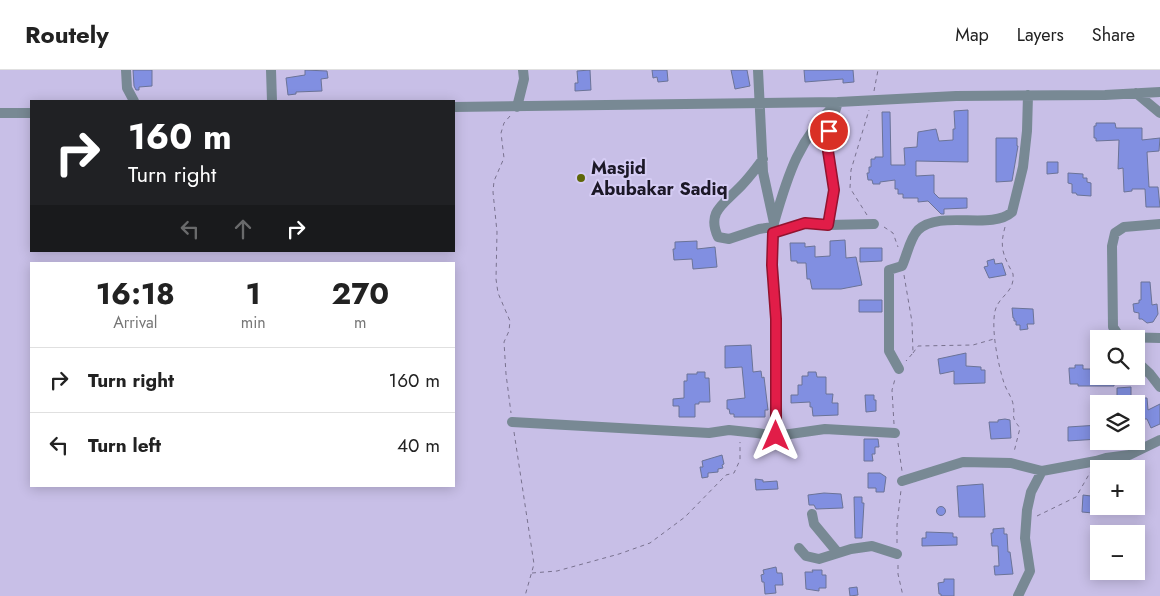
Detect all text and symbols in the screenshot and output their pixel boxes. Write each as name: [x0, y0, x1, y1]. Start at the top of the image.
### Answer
text: Routely: [25, 17, 109, 52]
text: Map: [955, 22, 989, 48]
text: Layers: [1017, 22, 1064, 48]
text: Share: [1092, 22, 1135, 48]
pin: [808, 110, 850, 152]
text: 160 m: [128, 112, 232, 162]
icon: arrive: [815, 117, 843, 145]
icon: right: [45, 120, 110, 185]
place label: Masjid Abubakar Sadiq: [590, 155, 728, 202]
text: Turn right: [128, 158, 216, 190]
marker: Masjid Abubakar Sadiq: [575, 172, 587, 184]
icon: left: [176, 215, 204, 243]
icon: ahead: [229, 215, 257, 243]
icon: right: [282, 215, 310, 243]
text: 16:18: [96, 272, 175, 315]
text: 1: [246, 272, 261, 315]
text: 270: [332, 272, 389, 315]
text: Arrival: [113, 311, 157, 334]
text: min: [241, 311, 266, 334]
text: m: [354, 311, 367, 334]
map controls: [1090, 330, 1145, 580]
button: search: [1090, 330, 1145, 385]
icon: right: [45, 366, 73, 394]
text: Turn right: [88, 367, 174, 394]
text: 160 m: [389, 367, 440, 394]
button: layers: [1090, 395, 1145, 450]
position arrow: [749, 409, 801, 461]
icon: left: [45, 431, 73, 459]
text: Turn left: [88, 432, 161, 459]
text: 40 m: [397, 432, 440, 459]
button: +: [1090, 460, 1145, 515]
button: −: [1090, 525, 1145, 580]

